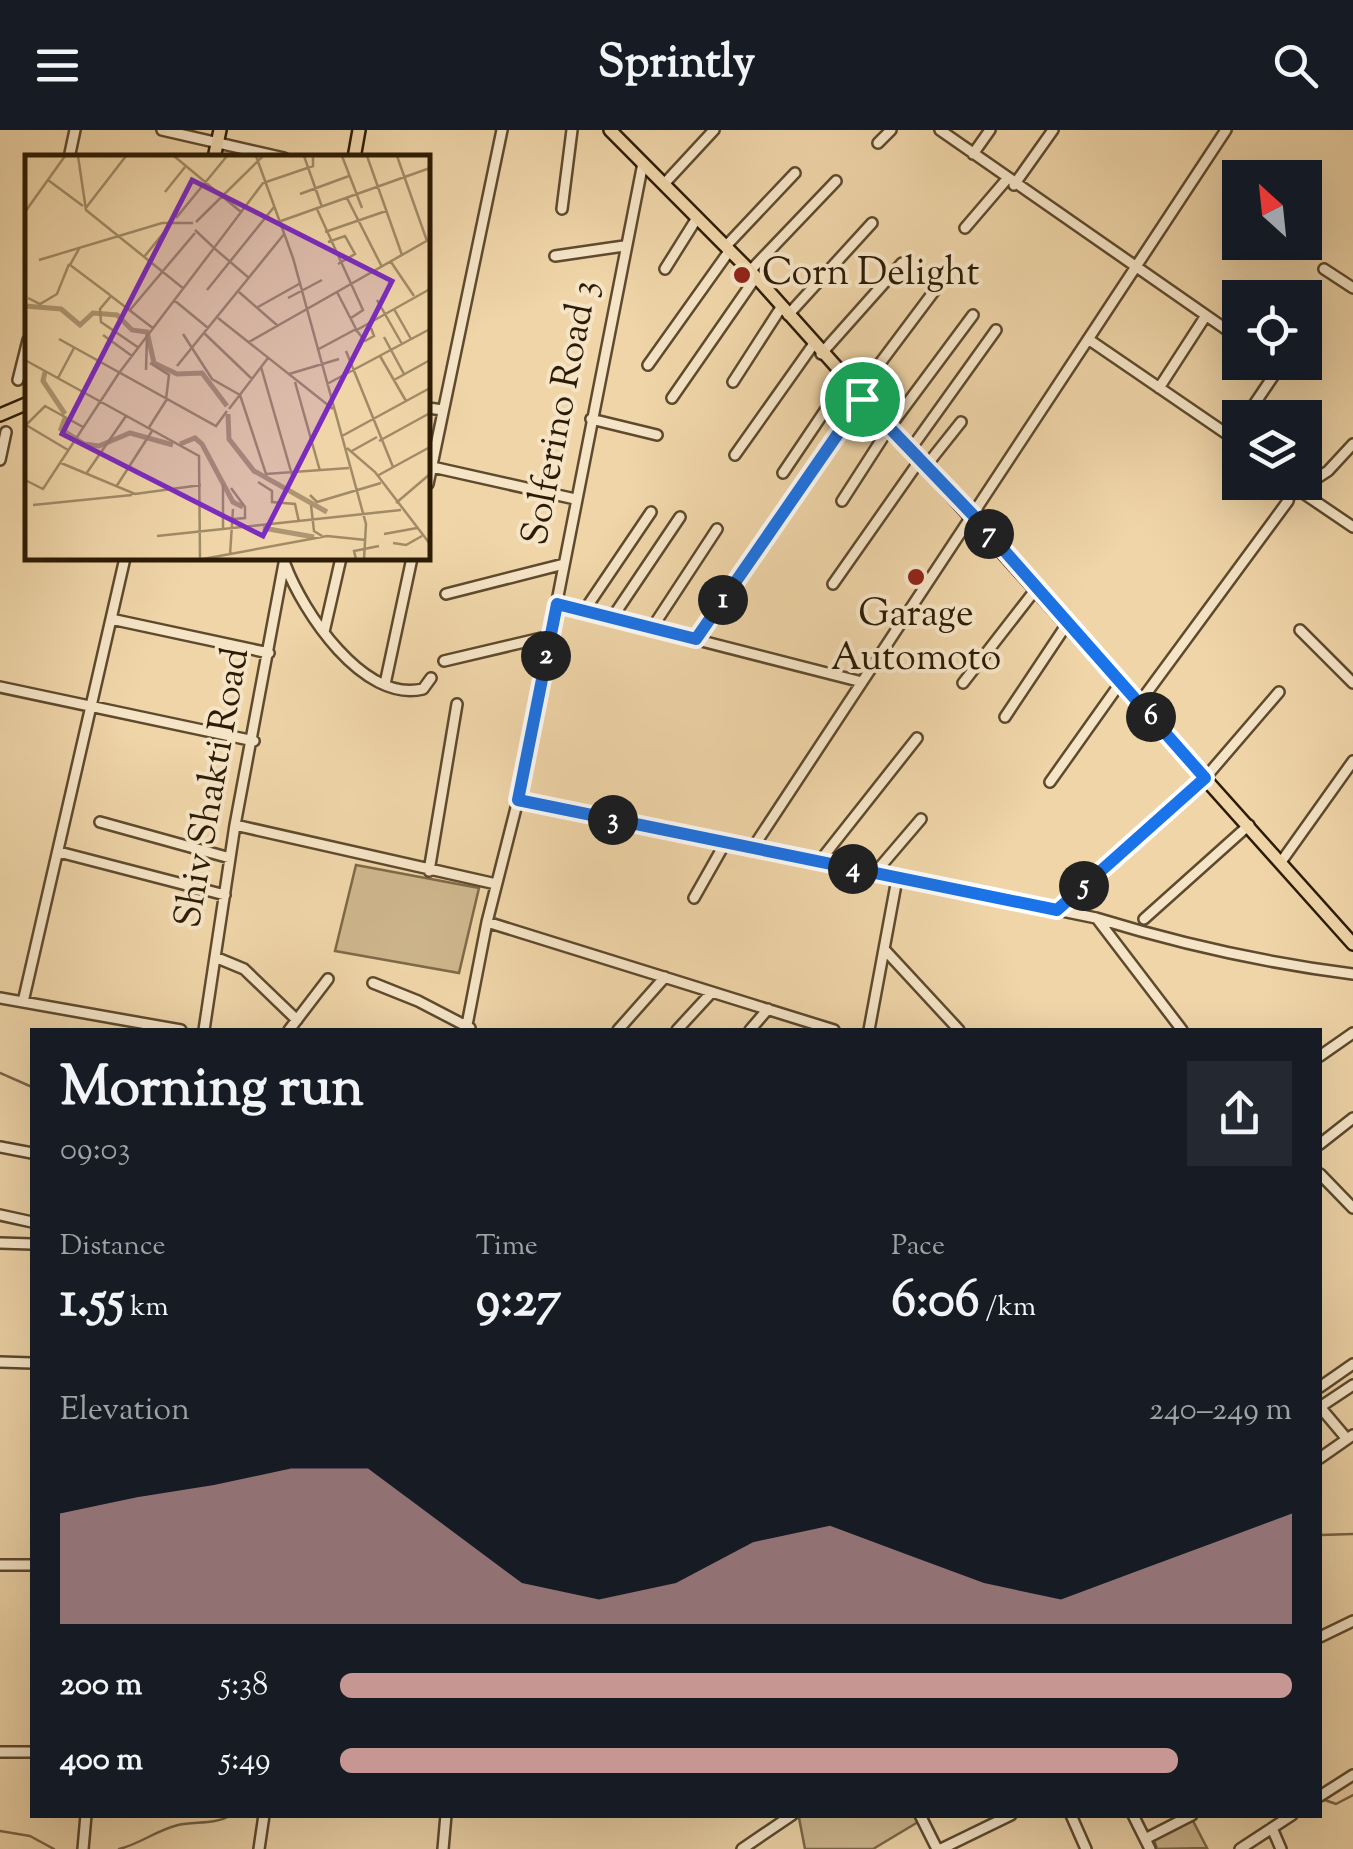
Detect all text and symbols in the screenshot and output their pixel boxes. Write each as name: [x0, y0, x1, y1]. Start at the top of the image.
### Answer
text: Sprintly: [598, 33, 755, 98]
icon: menu: [30, 38, 85, 93]
icon: search: [1268, 38, 1323, 93]
inset map: [25, 155, 430, 560]
north arrow: [1222, 160, 1322, 260]
map controls: [1222, 160, 1322, 500]
place label: Corn Delight: [762, 248, 979, 302]
marker: Corn Delight: [731, 264, 753, 286]
street label: Solferino Road 3: [510, 276, 614, 550]
button: locate: [1222, 280, 1322, 380]
pin: [820, 357, 905, 442]
icon: arrive: [835, 372, 890, 427]
button: layers: [1222, 400, 1322, 500]
pin: 7: [964, 509, 1014, 559]
text: 7: [982, 514, 996, 554]
marker: Garage Automoto: [905, 566, 927, 588]
pin: 1: [698, 575, 748, 625]
text: 1: [718, 580, 728, 620]
place label: Garage Automoto: [831, 589, 1001, 687]
pin: 2: [521, 631, 571, 681]
text: 2: [539, 636, 553, 676]
street label: Shiv Shakti Road: [163, 644, 265, 932]
pin: 6: [1126, 692, 1176, 742]
text: 6: [1144, 697, 1158, 737]
pin: 3: [588, 795, 638, 845]
text: 3: [607, 800, 619, 840]
pin: 4: [828, 844, 878, 894]
text: 4: [846, 849, 860, 889]
pin: 5: [1059, 861, 1109, 911]
text: 5: [1079, 866, 1089, 906]
text: Morning run: [60, 1051, 364, 1130]
button: share: [1187, 1061, 1292, 1166]
text: 09:03: [60, 1128, 130, 1174]
text: Distance: [60, 1227, 166, 1267]
text: Time: [476, 1227, 538, 1267]
text: Pace: [891, 1227, 945, 1267]
text: 1.55: [60, 1267, 124, 1339]
text: 9:27: [476, 1267, 561, 1339]
text: 6:06: [891, 1267, 979, 1339]
text: km: [124, 1288, 169, 1328]
text: /km: [979, 1288, 1036, 1328]
text: Elevation: [60, 1388, 190, 1434]
text: 240–249 m: [1149, 1388, 1292, 1434]
text: 200 m: [60, 1663, 142, 1709]
text: 5:38: [220, 1663, 268, 1709]
text: 400 m: [60, 1738, 143, 1784]
text: 5:49: [220, 1738, 271, 1784]

